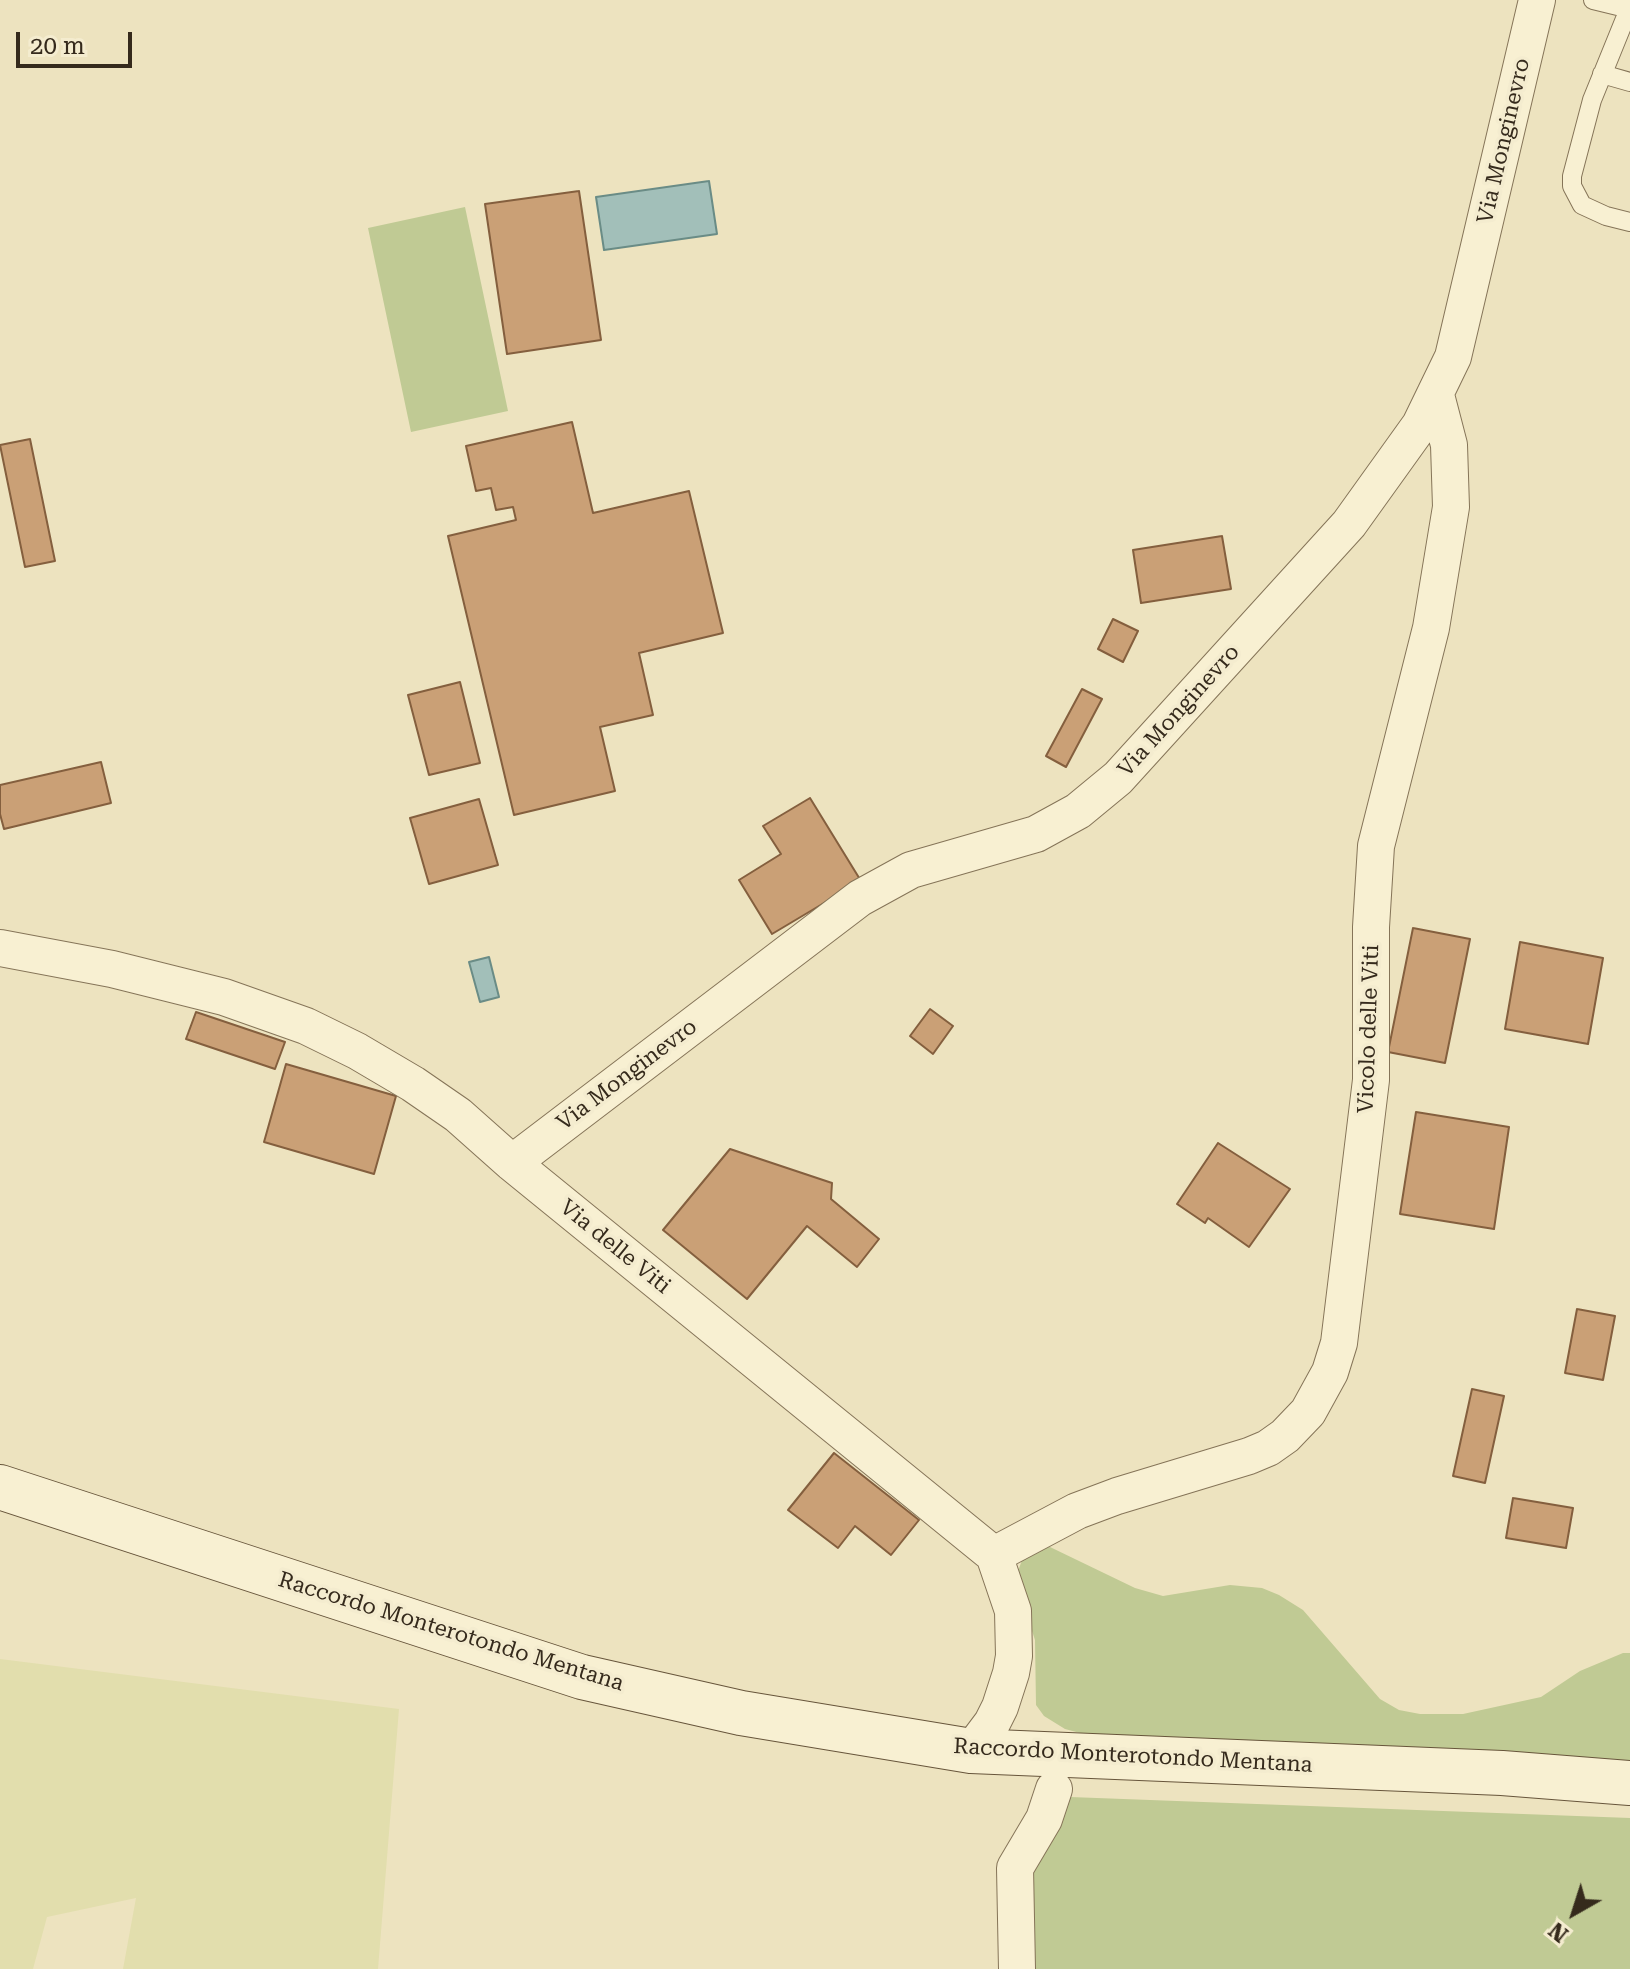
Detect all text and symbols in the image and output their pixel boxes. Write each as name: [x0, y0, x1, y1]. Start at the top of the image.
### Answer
scale bar: [20, 16, 136, 66]
text: 20 m: [30, 32, 85, 60]
street label: Via Monginevro: [1472, 56, 1536, 226]
street label: Via Monginevro: [1113, 639, 1245, 783]
street label: Vicolo delle Viti: [1353, 944, 1385, 1114]
street label: Via Monginevro: [552, 1014, 702, 1136]
street label: Via delle Viti: [554, 1194, 676, 1300]
street label: Raccordo Monterotondo Mentana: [275, 1567, 627, 1697]
street label: Raccordo Monterotondo Mentana: [953, 1733, 1313, 1779]
north arrow: [1534, 1873, 1614, 1953]
text: N: [1544, 1917, 1573, 1947]

